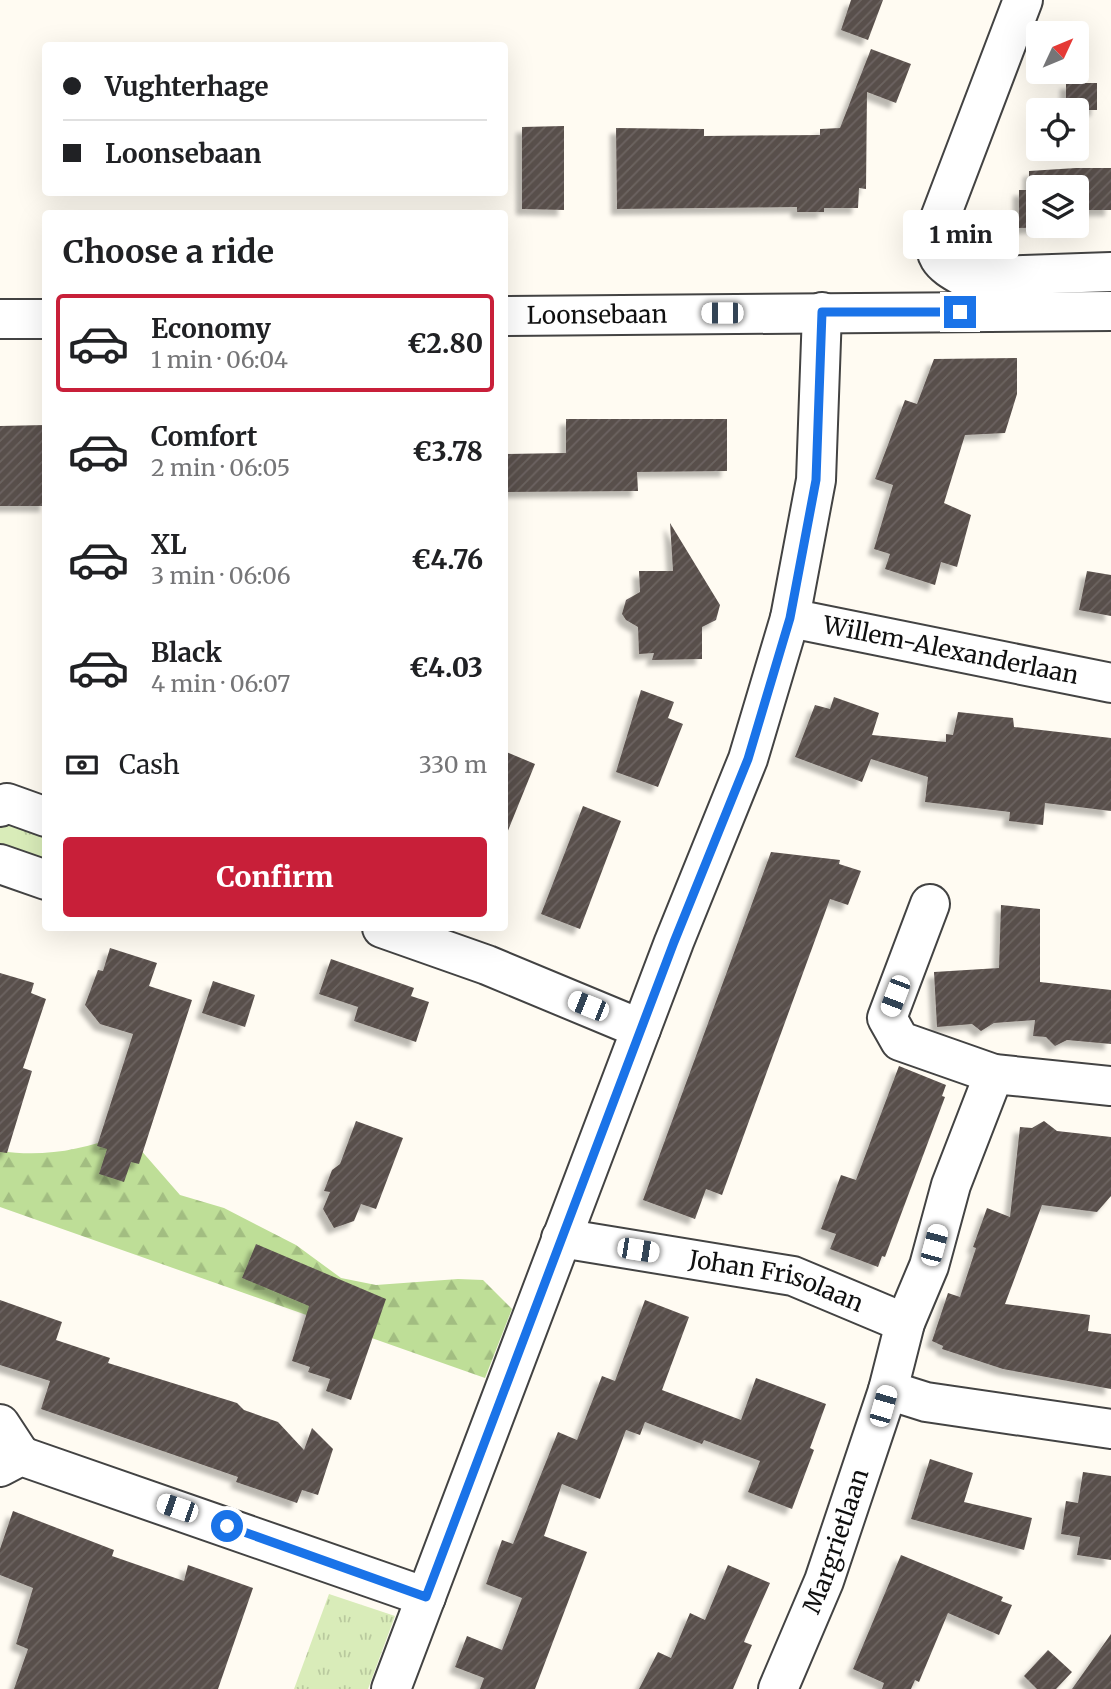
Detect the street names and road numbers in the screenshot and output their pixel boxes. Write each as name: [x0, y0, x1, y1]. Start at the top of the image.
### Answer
street label: Loonsebaan: [527, 299, 667, 331]
street label: Willem-Alexanderlaan: [819, 609, 1081, 691]
street label: Johan Frisolaan: [686, 1243, 868, 1319]
street label: Margrietlaan: [796, 1465, 876, 1618]

